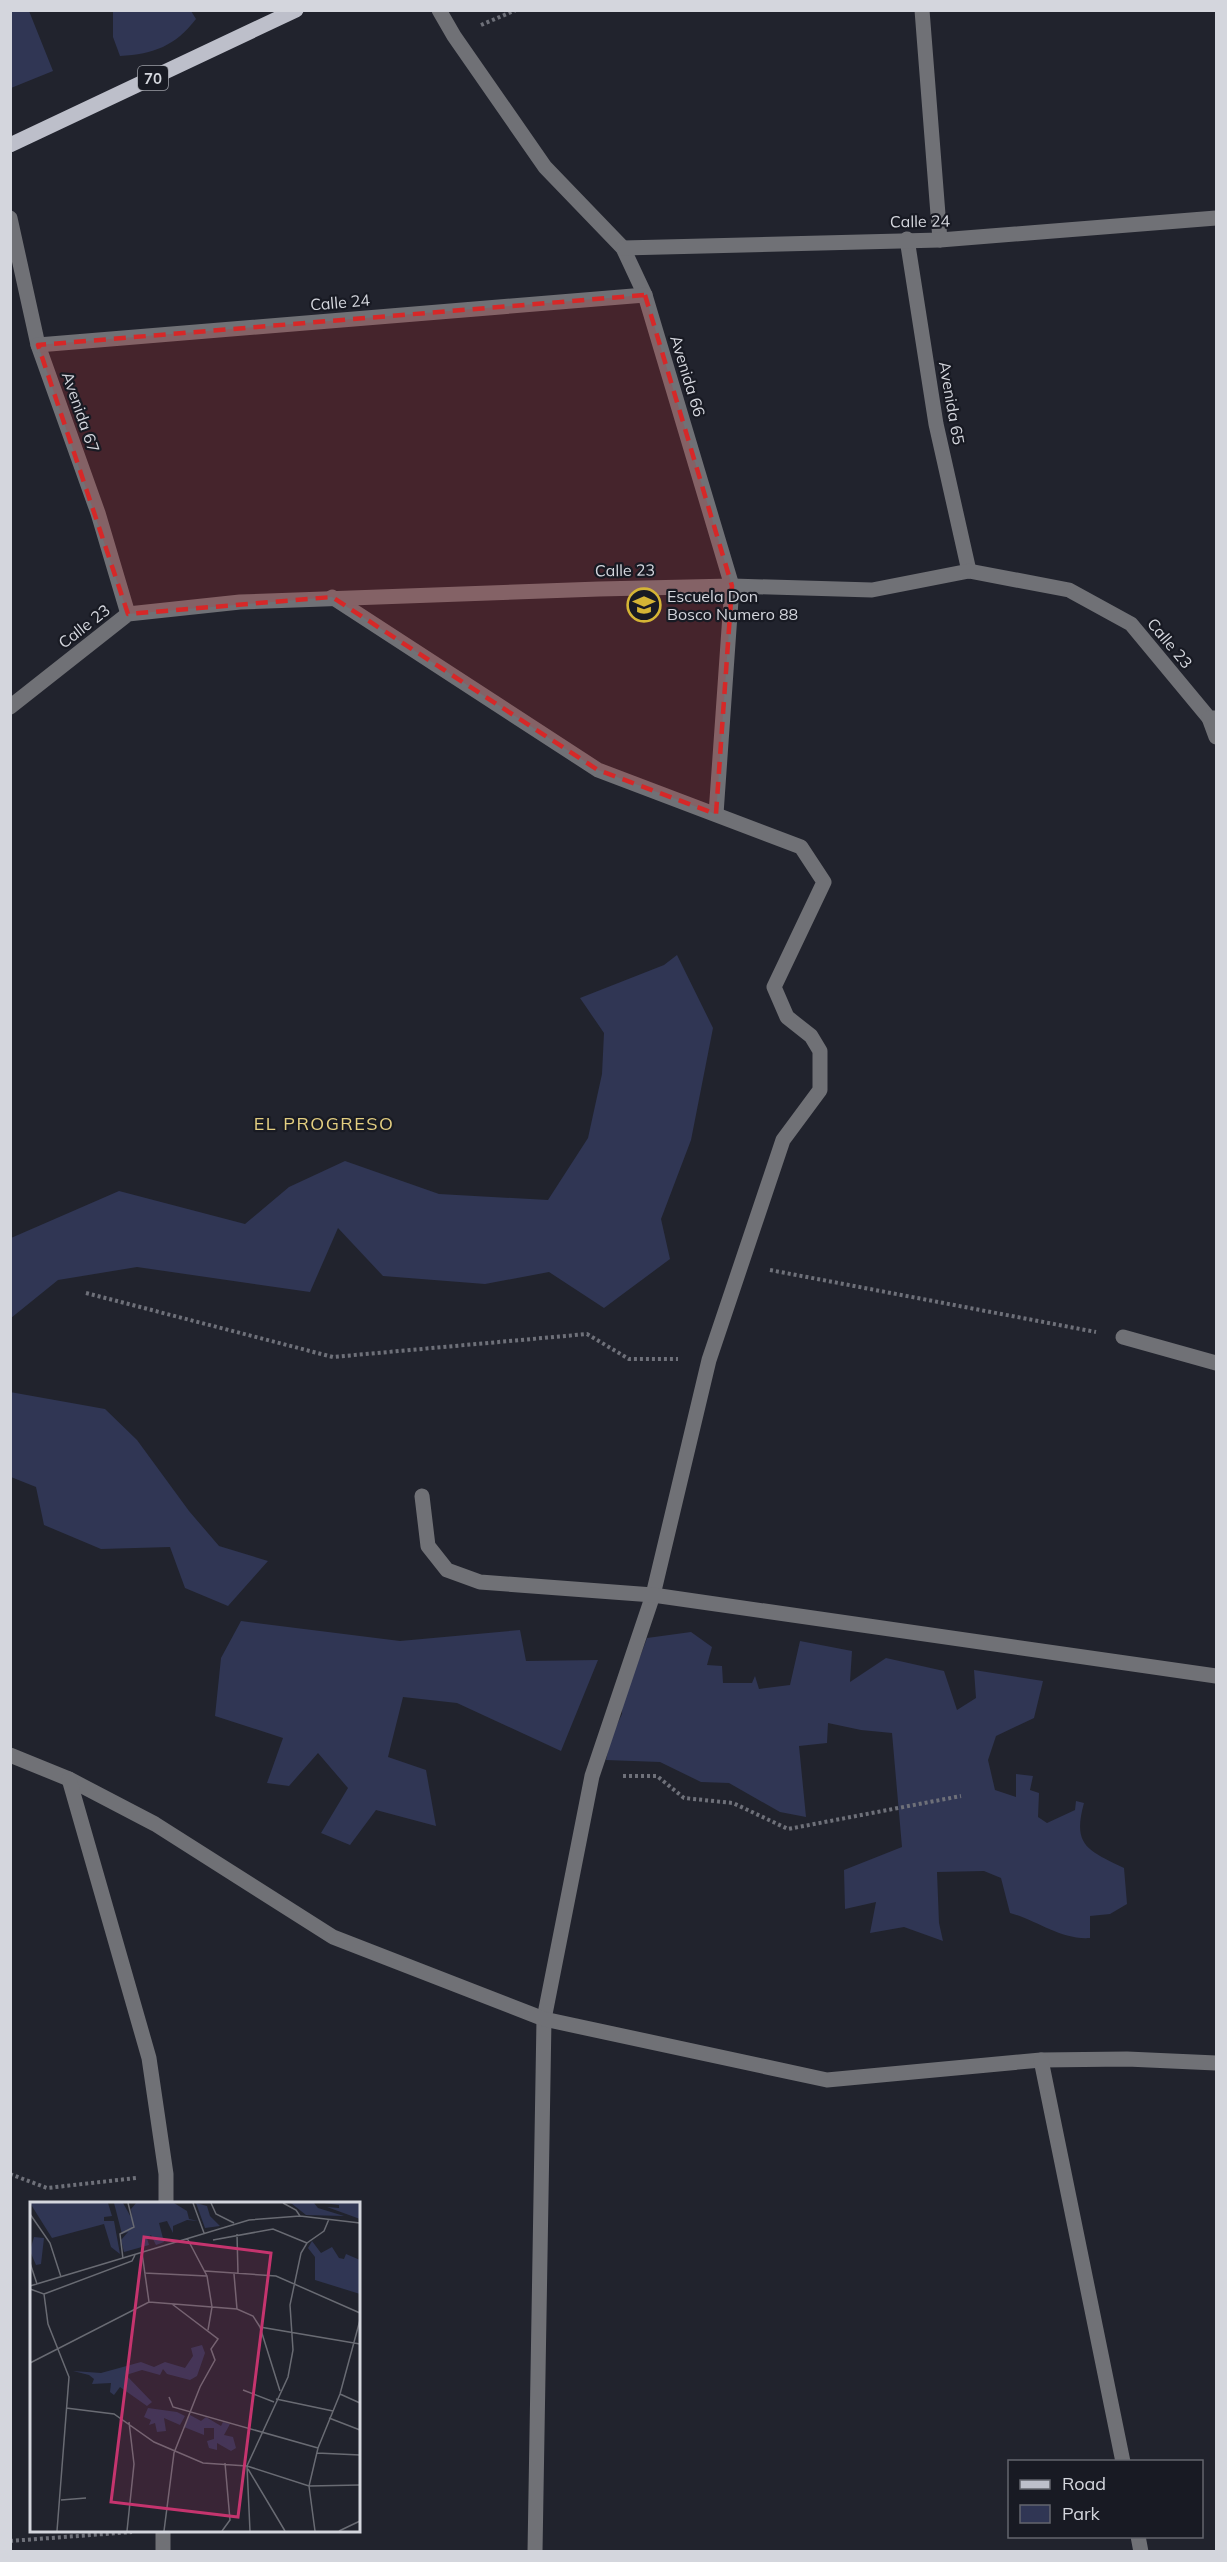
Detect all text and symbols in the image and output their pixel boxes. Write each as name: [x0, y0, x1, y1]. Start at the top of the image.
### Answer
road number: 70: [138, 66, 168, 90]
street label: Calle 24: [890, 210, 951, 232]
street label: Calle 24: [309, 289, 371, 315]
street label: Avenida 66: [666, 333, 710, 419]
street label: Avenida 65: [935, 360, 969, 446]
street label: Avenida 67: [58, 369, 104, 455]
street label: Calle 23: [595, 559, 655, 581]
place label: Escuela Don Bosco Numero 88: [667, 586, 798, 624]
school or university icon: Escuela Don Bosco Numero 88: [626, 587, 662, 623]
street label: Calle 23: [54, 600, 114, 652]
street label: Calle 23: [1143, 614, 1197, 672]
district label: EL PROGRESO: [254, 1112, 394, 1135]
inset map: [30, 2202, 360, 2532]
legend: [1008, 2460, 1203, 2538]
text: Road: [1062, 2472, 1106, 2495]
text: Park: [1062, 2502, 1101, 2525]

